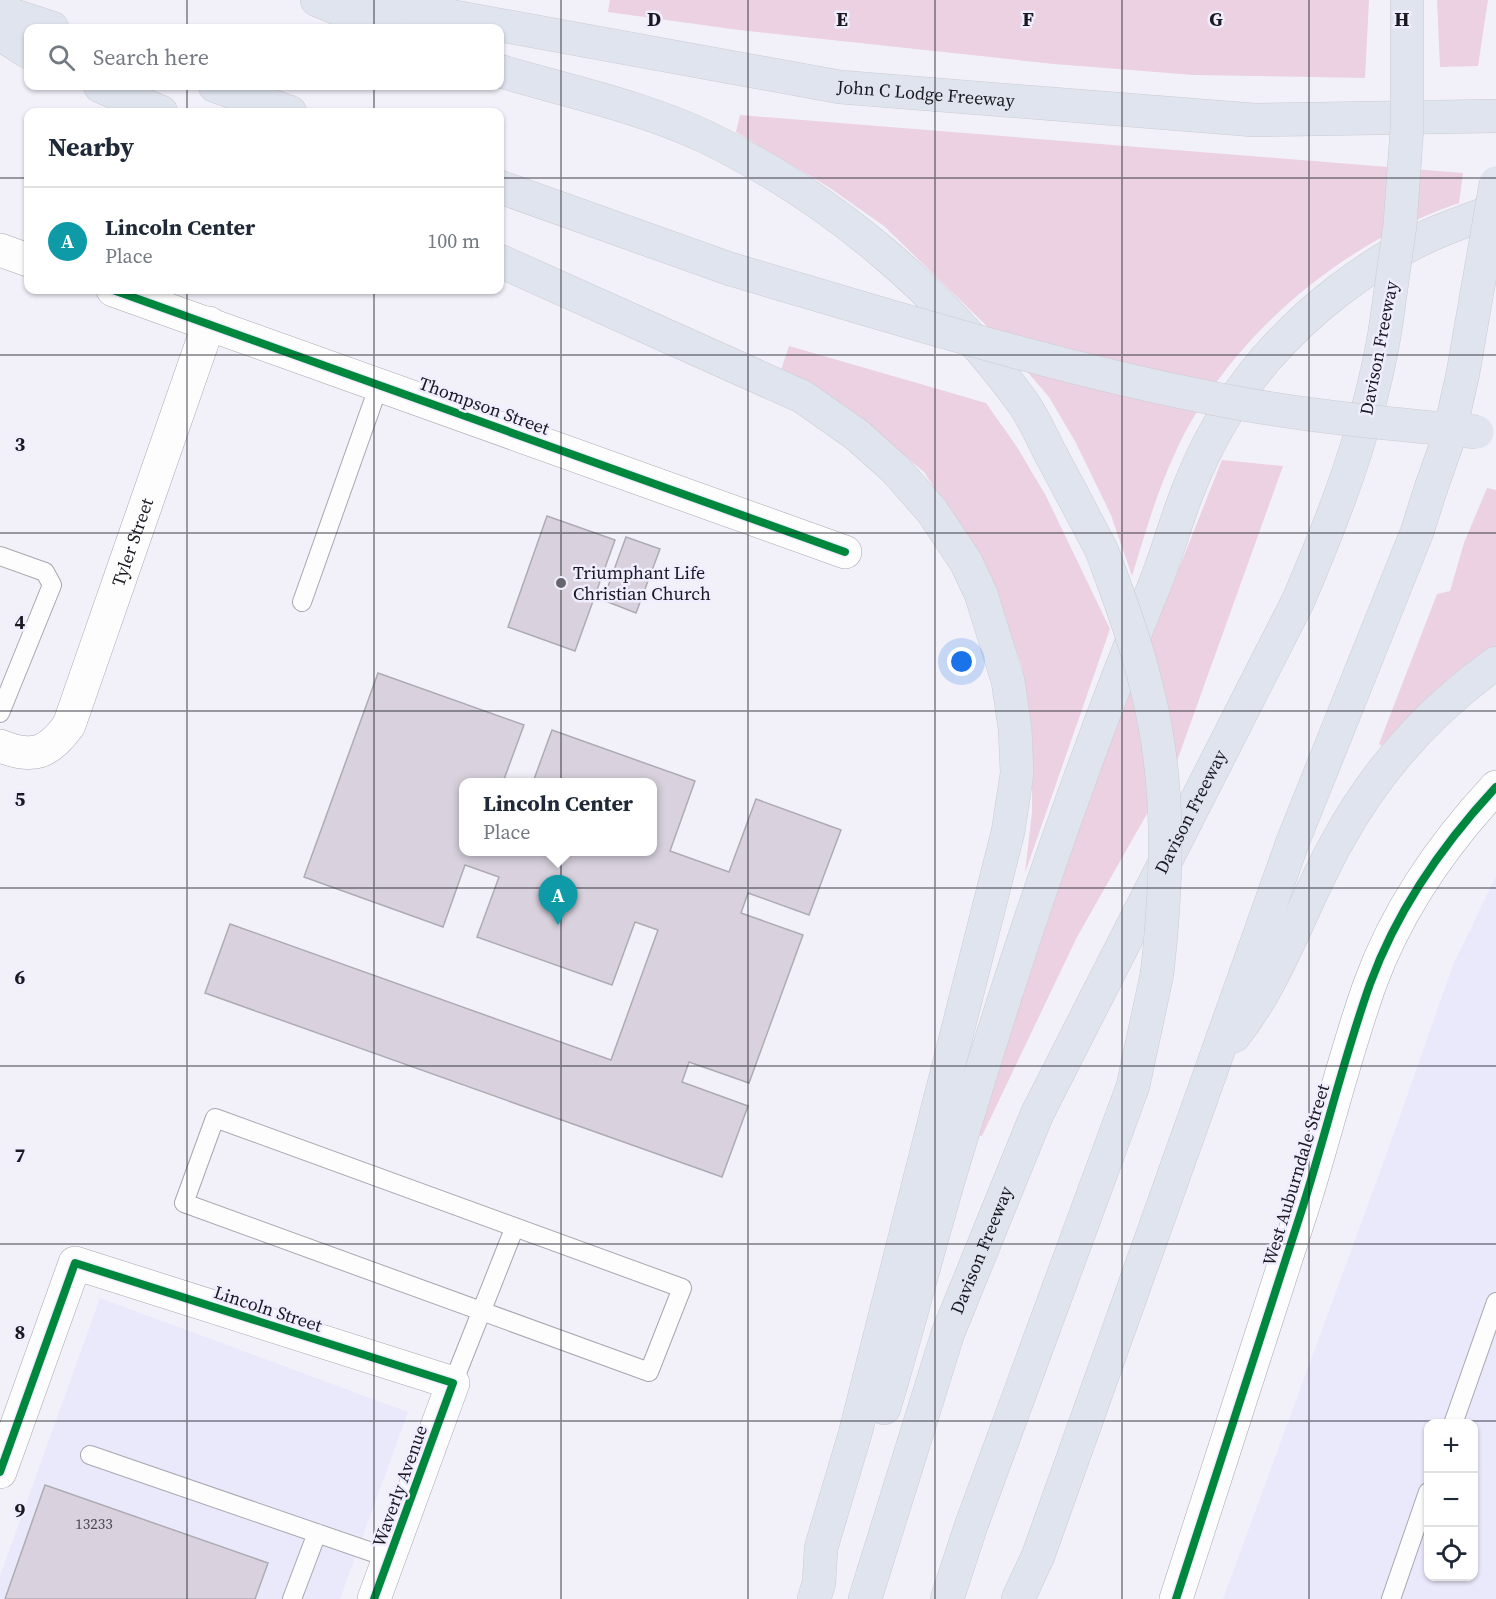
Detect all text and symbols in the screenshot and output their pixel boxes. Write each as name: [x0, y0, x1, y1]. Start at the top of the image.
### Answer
text: D: [647, 5, 661, 33]
text: E: [836, 5, 848, 33]
text: F: [1022, 5, 1034, 33]
text: G: [1209, 5, 1223, 33]
text: H: [1394, 5, 1410, 33]
search box: [24, 24, 504, 90]
icon: search: [45, 41, 78, 74]
text: Search here: [93, 42, 209, 72]
street label: John C Lodge Freeway: [835, 74, 1016, 113]
text: Nearby: [48, 129, 134, 165]
text: Lincoln Center: [105, 212, 255, 242]
text: A: [61, 227, 74, 255]
text: 100 m: [427, 227, 480, 255]
text: Place: [105, 242, 153, 270]
street label: Davison Freeway: [1353, 278, 1404, 417]
street label: Thompson Street: [415, 370, 553, 441]
text: 3: [15, 430, 26, 458]
street label: Tyler Street: [105, 494, 159, 590]
place label: Triumphant Life Christian Church: [573, 560, 711, 606]
marker: Triumphant Life Christian Church: [554, 576, 568, 590]
text: 4: [15, 608, 26, 636]
your location: [947, 647, 976, 676]
street label: Davison Freeway: [1148, 745, 1233, 878]
popup: [459, 778, 657, 856]
text: 5: [15, 785, 26, 813]
text: Lincoln Center: [483, 788, 633, 818]
text: Place: [483, 818, 531, 846]
pin: A: [538, 876, 578, 925]
text: 6: [15, 963, 26, 991]
street label: West Auburndale Street: [1256, 1081, 1335, 1269]
text: 7: [15, 1141, 26, 1169]
street label: Davison Freeway: [944, 1181, 1019, 1318]
street label: Lincoln Street: [211, 1279, 326, 1338]
text: 8: [15, 1318, 25, 1346]
map controls: [1424, 1419, 1478, 1581]
button: +: [1424, 1419, 1478, 1473]
street label: Waverly Avenue: [366, 1421, 433, 1550]
button: −: [1424, 1473, 1478, 1527]
text: 9: [15, 1496, 26, 1524]
house number: 13233: [75, 1513, 113, 1534]
button: locate: [1424, 1527, 1478, 1581]

